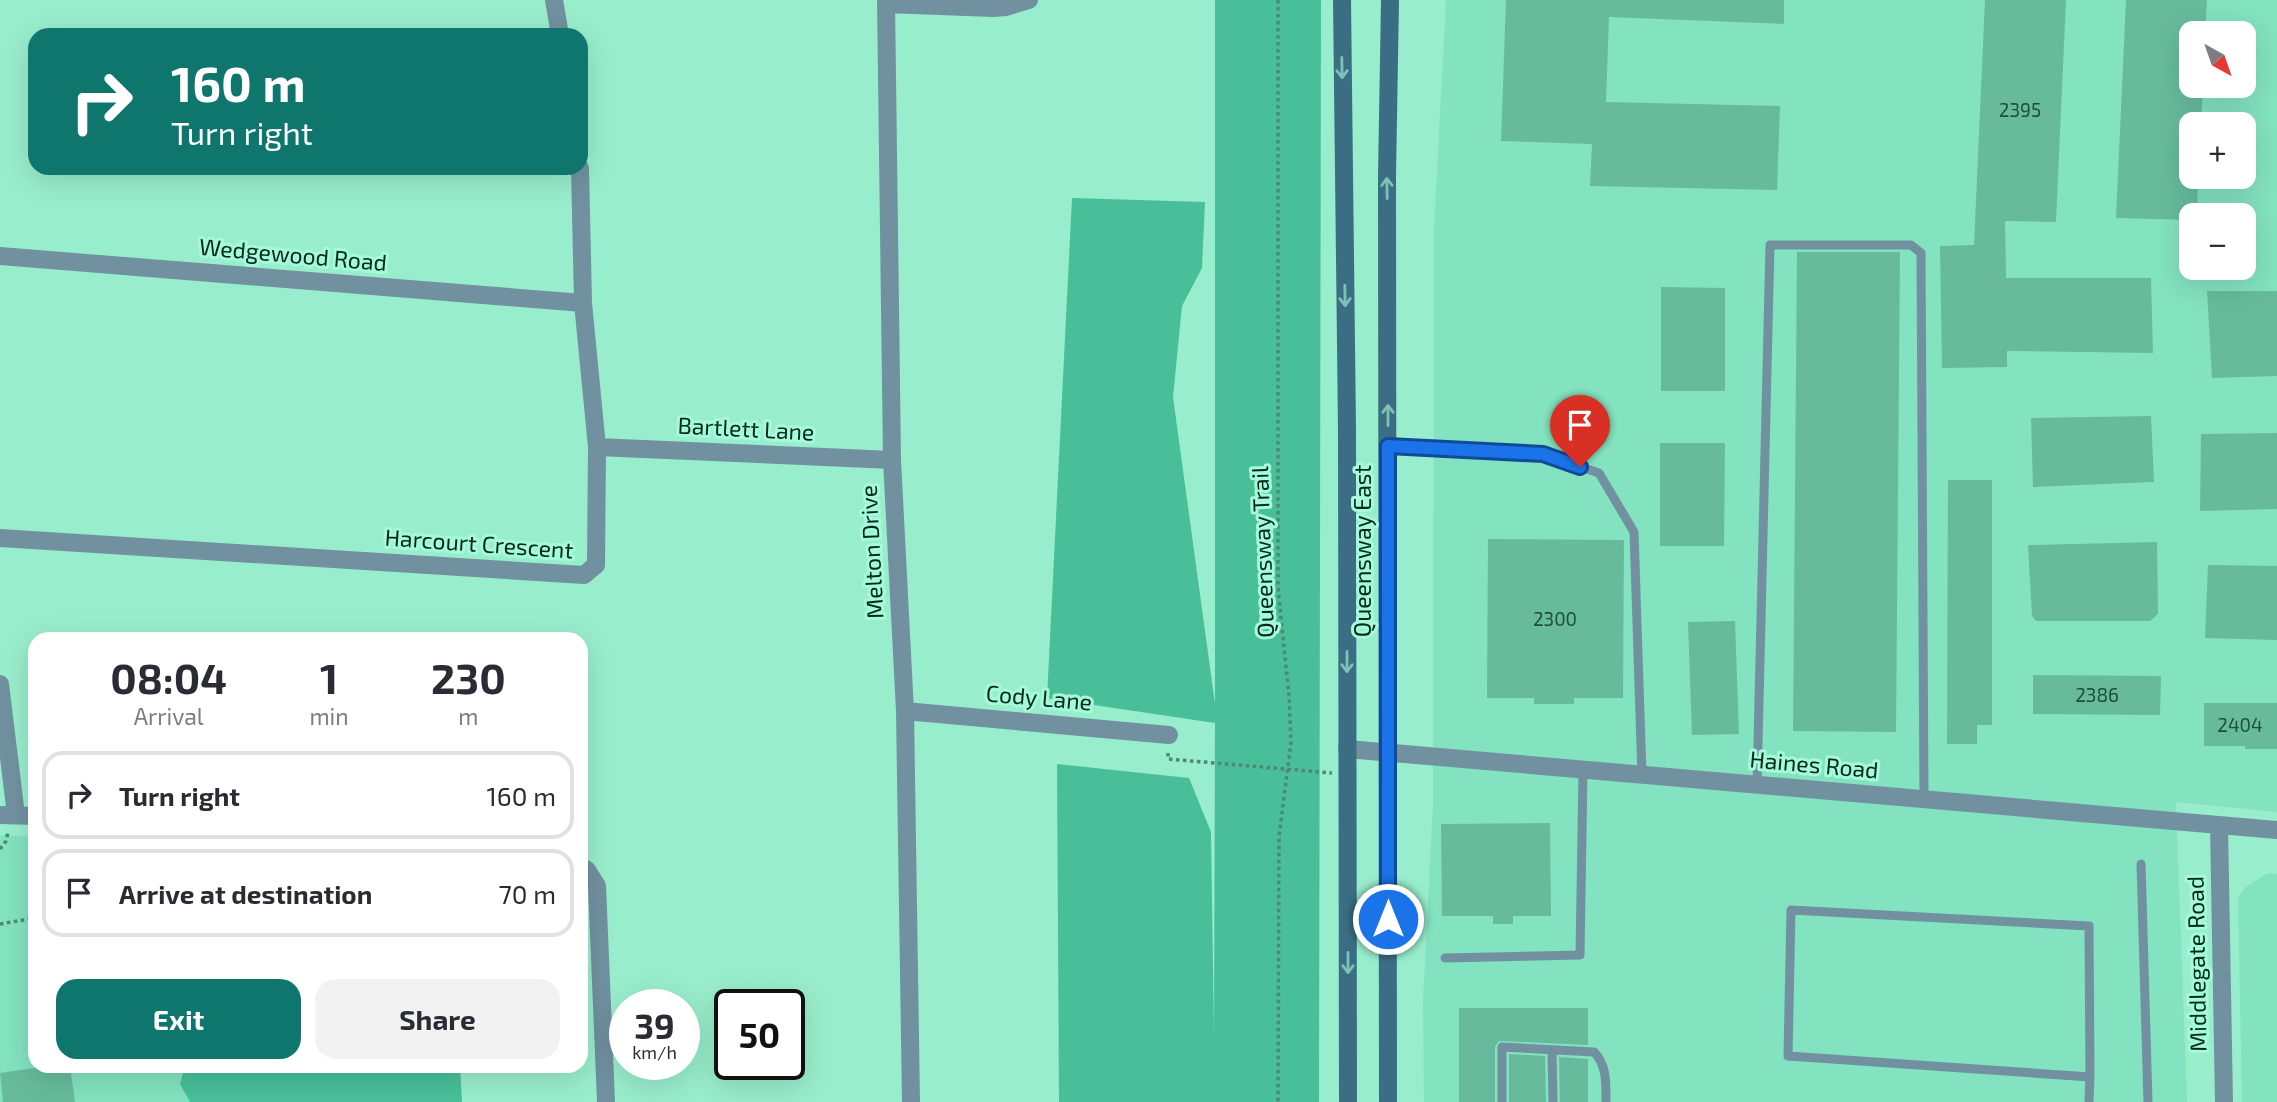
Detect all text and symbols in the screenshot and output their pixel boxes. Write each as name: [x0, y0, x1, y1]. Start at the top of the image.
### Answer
north arrow: [2179, 21, 2256, 98]
map controls: [2179, 21, 2256, 280]
text: 160 m: [171, 53, 306, 112]
icon: right: [56, 56, 147, 147]
one-way arrow: [1336, 56, 1349, 79]
house number: 2395: [1999, 98, 2041, 121]
button: +: [2179, 112, 2256, 189]
text: Turn right: [171, 113, 313, 151]
one-way arrow: [1380, 177, 1394, 200]
button: −: [2179, 203, 2256, 280]
street label: Wedgewood Road: [198, 232, 388, 276]
one-way arrow: [1338, 284, 1352, 307]
pin: [1550, 395, 1610, 467]
one-way arrow: [1381, 404, 1395, 427]
icon: arrive: [1561, 406, 1599, 444]
street label: Bartlett Lane: [677, 410, 815, 446]
street label: Queensway East: [1348, 465, 1376, 637]
street label: Queensway Trail: [1245, 466, 1279, 638]
street label: Melton Drive: [854, 484, 888, 620]
street label: Harcourt Crescent: [384, 522, 574, 564]
house number: 2300: [1533, 607, 1577, 630]
one-way arrow: [1340, 650, 1354, 673]
text: 08:04: [110, 652, 227, 702]
text: 1: [320, 652, 338, 702]
text: 230: [431, 652, 506, 702]
street label: Cody Lane: [985, 678, 1093, 716]
house number: 2386: [2075, 683, 2119, 706]
text: Arrival: [134, 702, 204, 730]
text: min: [309, 702, 349, 730]
text: m: [458, 702, 478, 730]
house number: 2404: [2217, 713, 2263, 736]
street label: Haines Road: [1749, 744, 1880, 784]
icon: right: [60, 776, 98, 814]
text: Turn right: [119, 780, 240, 811]
text: 160 m: [487, 780, 556, 811]
icon: arrive: [60, 874, 98, 912]
street label: Middlegate Road: [2180, 876, 2212, 1052]
text: Arrive at destination: [119, 878, 372, 909]
text: 70 m: [498, 878, 556, 909]
position arrow: [1351, 882, 1425, 956]
one-way arrow: [1341, 951, 1354, 974]
button: Exit: [56, 979, 301, 1059]
button: Share: [315, 979, 560, 1059]
speed limit sign: 50: [714, 989, 805, 1080]
text: 39: [634, 1004, 675, 1046]
text: km/h: [632, 1041, 677, 1063]

